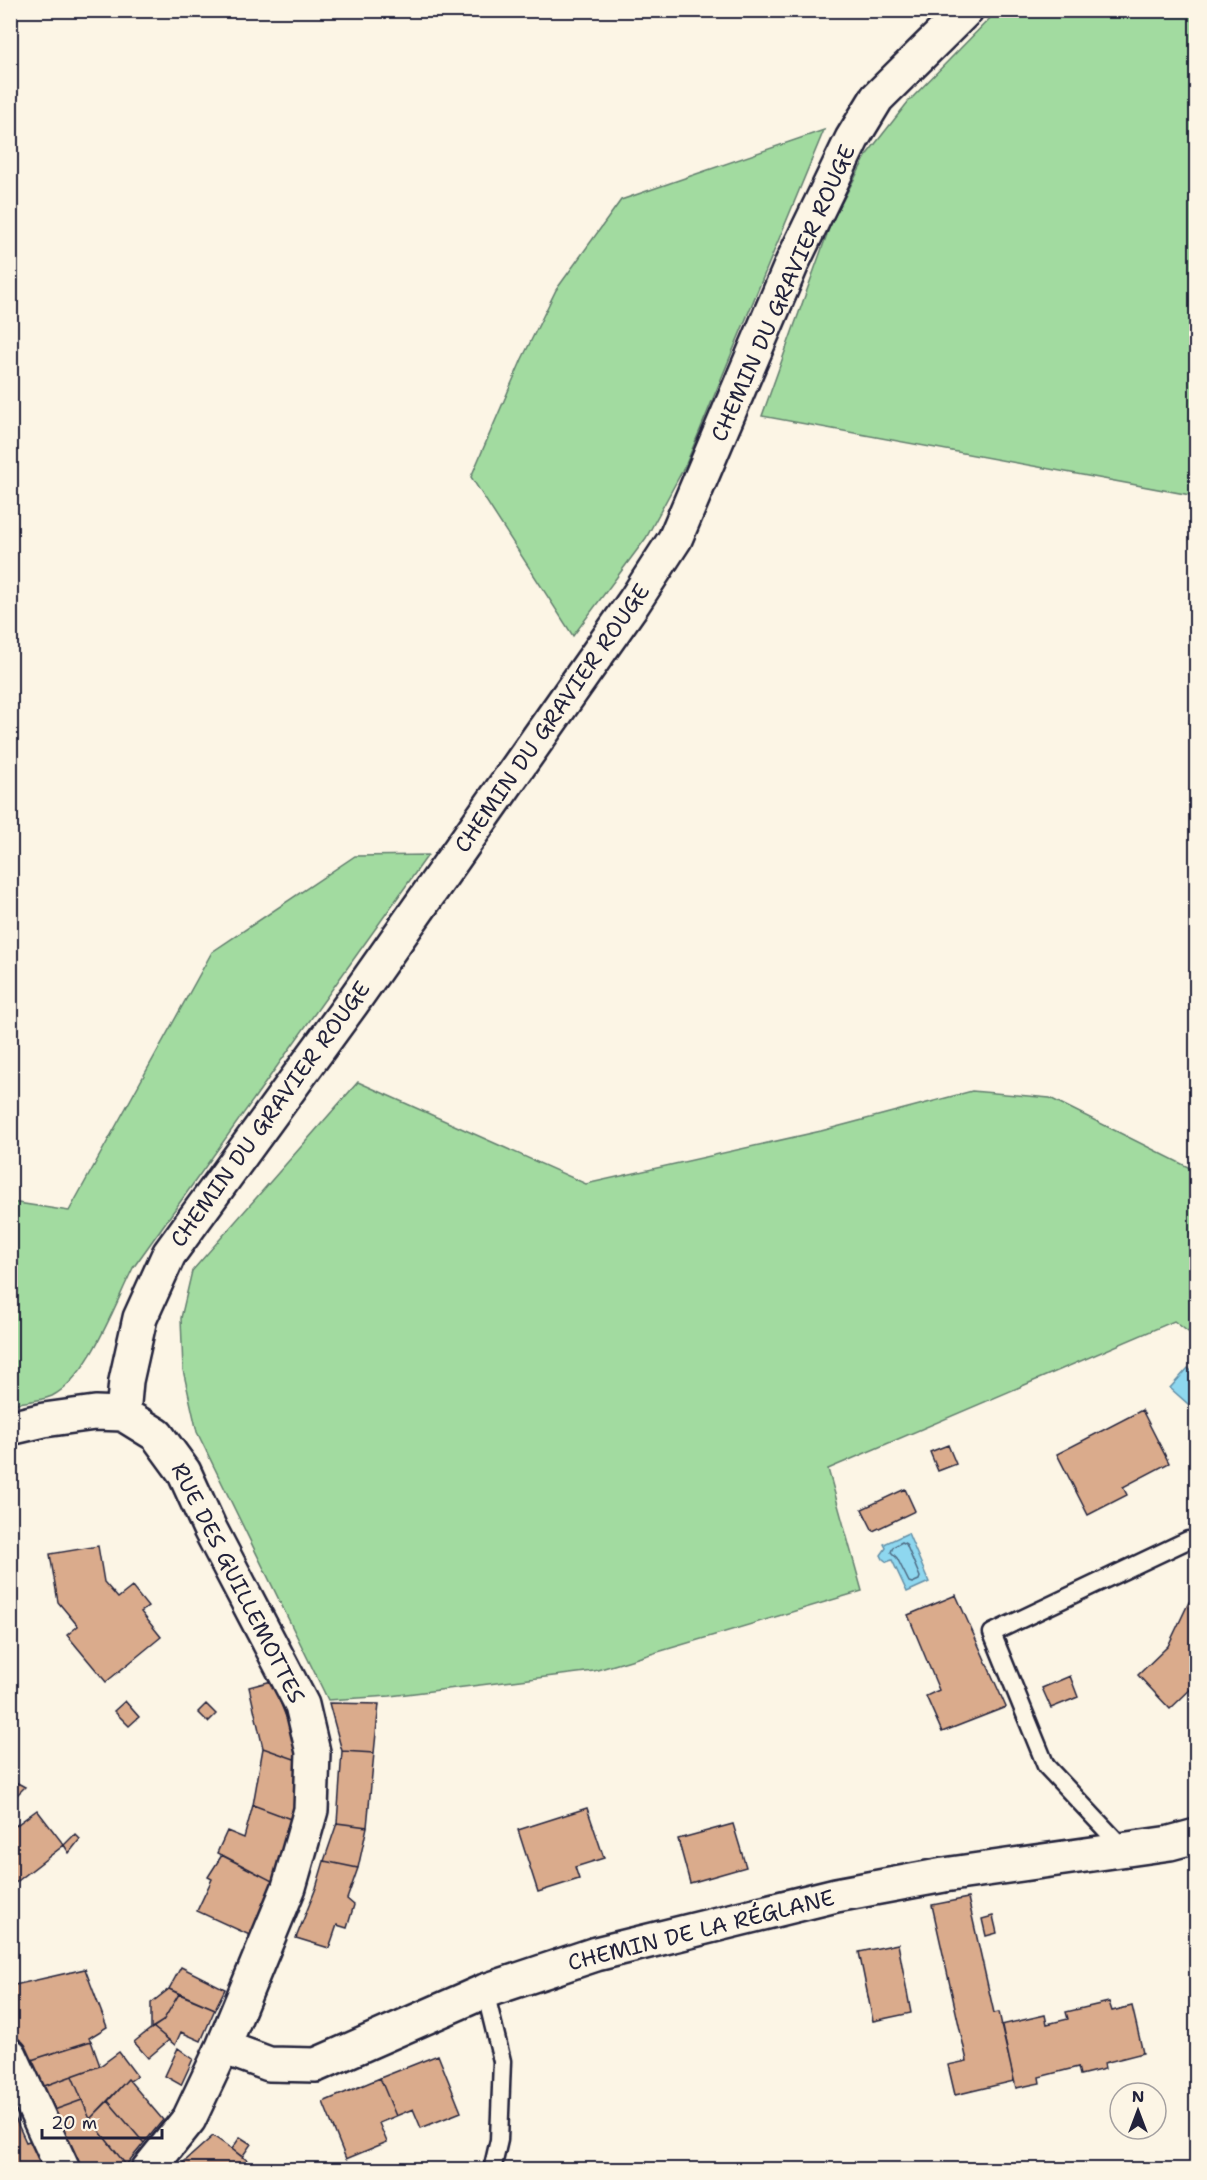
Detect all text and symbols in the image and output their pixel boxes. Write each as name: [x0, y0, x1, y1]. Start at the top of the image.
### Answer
street label: CHEMIN DU GRAVIER ROUGE: [704, 140, 862, 446]
street label: CHEMIN DU GRAVIER ROUGE: [448, 578, 656, 858]
street label: CHEMIN DU GRAVIER ROUGE: [164, 975, 376, 1253]
street label: RUE DES GUILLEMOTTES: [165, 1458, 311, 1708]
street label: CHEMIN DE LA RÉGLANE: [565, 1883, 837, 1977]
north arrow: [1108, 2081, 1168, 2141]
text: N: [1132, 2086, 1144, 2107]
scale bar: [42, 2102, 162, 2140]
text: 20 m: [51, 2111, 97, 2135]

